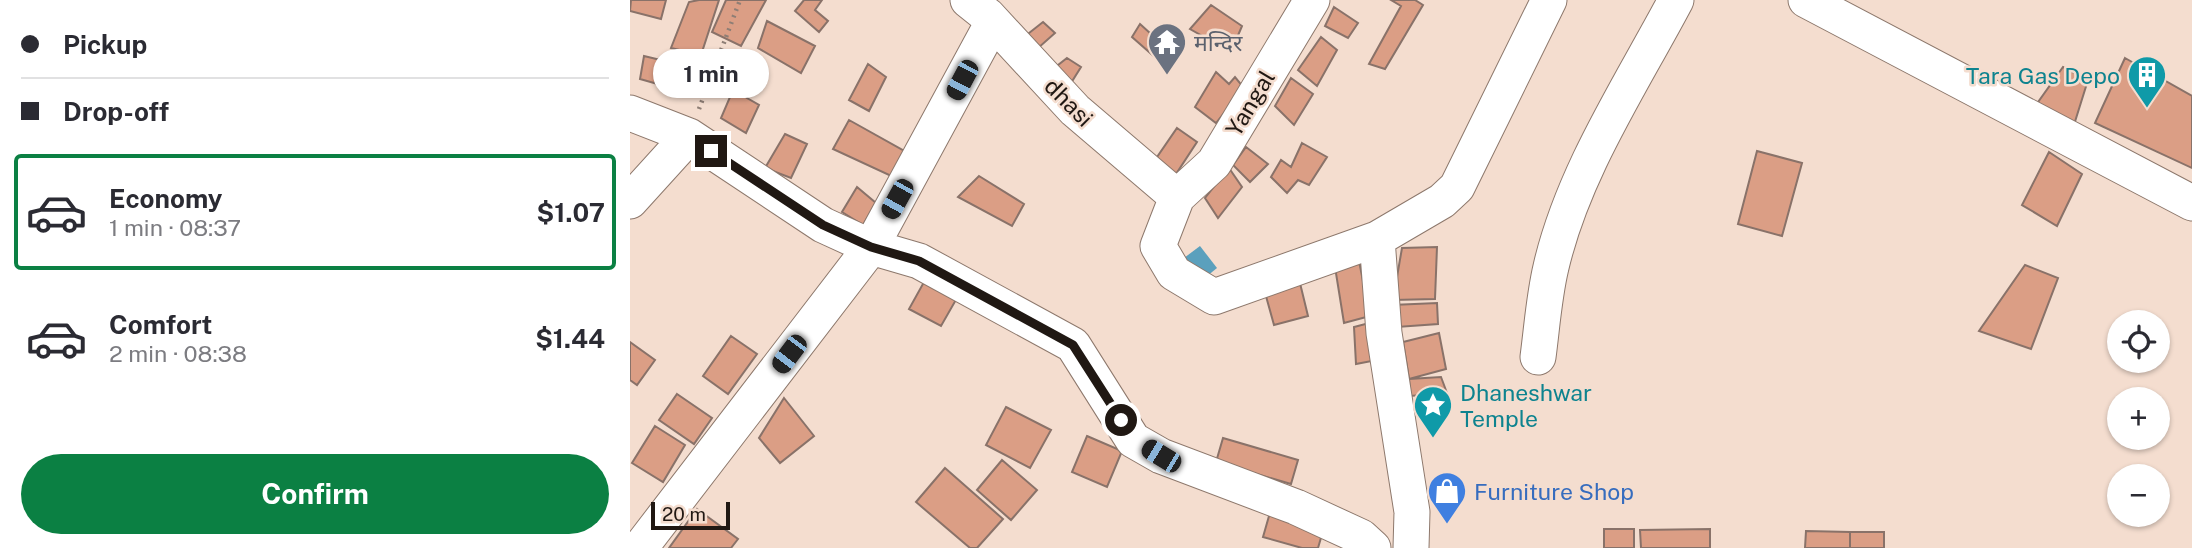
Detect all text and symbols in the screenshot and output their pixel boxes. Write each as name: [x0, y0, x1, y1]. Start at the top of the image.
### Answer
temple icon: मन्दिर: [1146, 21, 1188, 76]
text: Pickup: [63, 29, 147, 60]
place label: मन्दिर: [1194, 29, 1243, 56]
callout: 1 min: [653, 50, 769, 99]
building icon: Tara Gas Depo: [2126, 54, 2168, 109]
car: [943, 57, 982, 103]
text: 1 min: [683, 60, 739, 87]
place label: Tara Gas Depo: [1966, 62, 2120, 89]
street label: Yangal: [1220, 65, 1280, 141]
street label: dhasi: [1039, 72, 1099, 132]
text: Drop-off: [63, 96, 169, 127]
route end: [695, 135, 727, 167]
car: [878, 176, 917, 222]
icon: car: [25, 181, 88, 244]
text: Economy: [109, 183, 222, 214]
text: $1.07: [537, 197, 605, 228]
text: 1 min · 08:37: [109, 214, 241, 241]
icon: car: [25, 307, 88, 370]
text: Comfort: [109, 309, 212, 340]
map controls: [2107, 310, 2170, 527]
button: locate: [2107, 310, 2170, 373]
text: $1.44: [535, 323, 605, 354]
car: [768, 331, 811, 377]
text: 2 min · 08:38: [109, 340, 247, 367]
place label: Dhaneshwar Temple: [1460, 379, 1592, 432]
place icon: Dhaneshwar Temple: [1412, 384, 1454, 439]
button: +: [2107, 387, 2170, 450]
route start: [1105, 404, 1137, 436]
car: [1138, 436, 1185, 476]
button: Confirm: [21, 454, 609, 534]
button: −: [2107, 464, 2170, 527]
shop icon: Furniture Shop: [1426, 470, 1468, 525]
place label: Furniture Shop: [1474, 478, 1634, 505]
scale bar: [651, 499, 730, 531]
text: 20 m: [662, 503, 706, 525]

